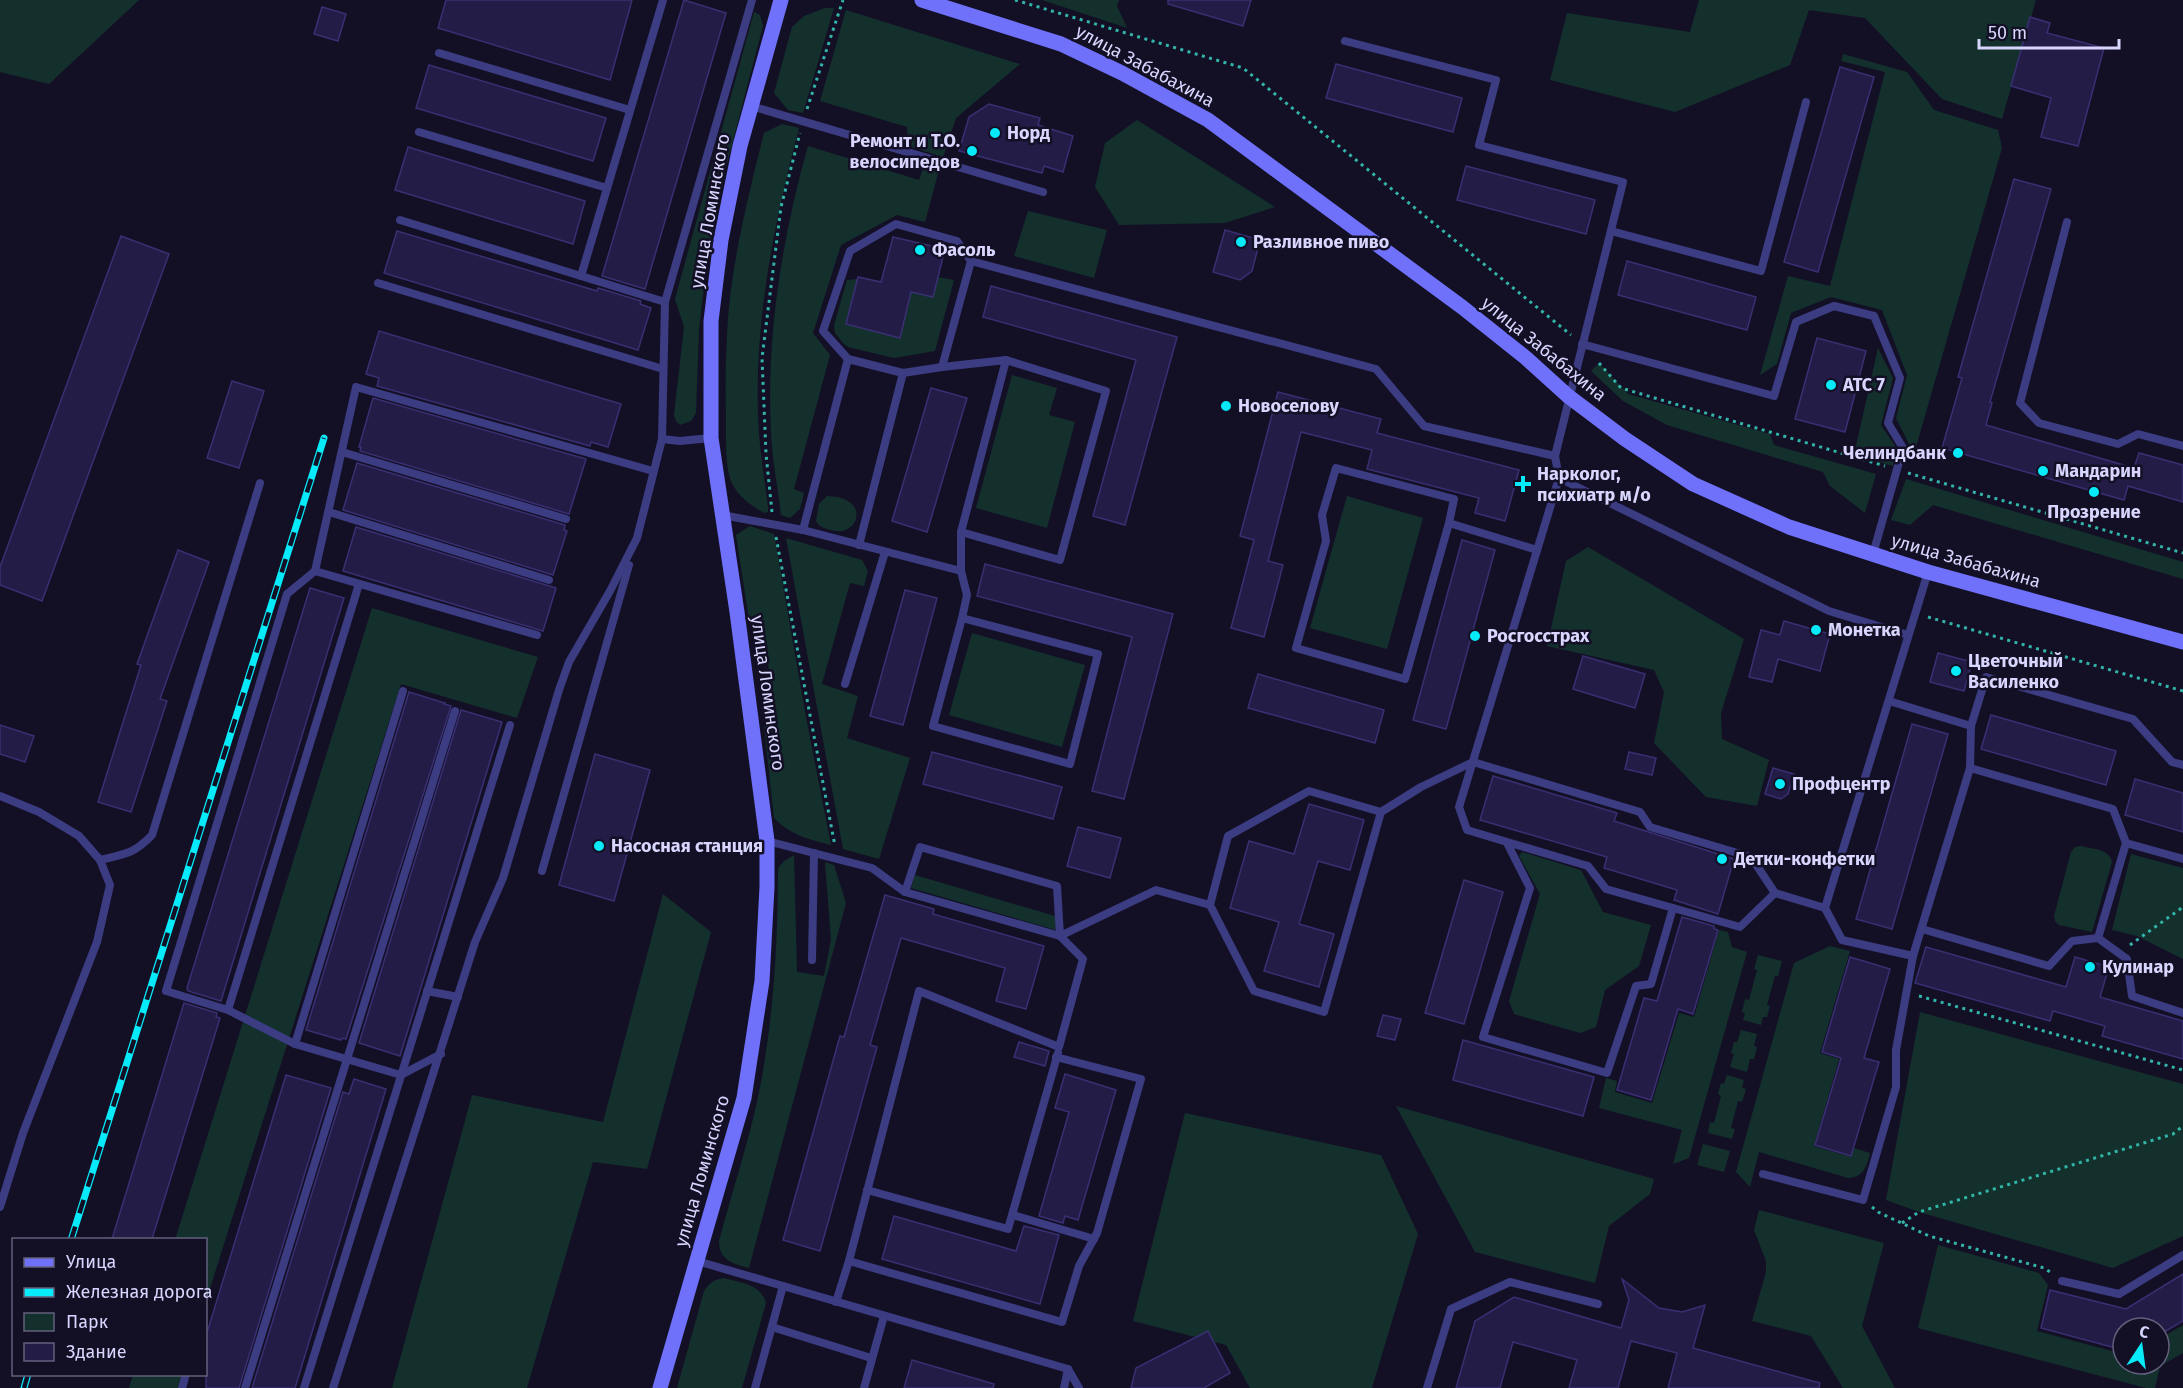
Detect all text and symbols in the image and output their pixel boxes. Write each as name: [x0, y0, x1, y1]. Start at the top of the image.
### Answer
scale bar: [1979, 12, 2118, 50]
street label: улица Забабахина: [1072, 20, 1218, 112]
text: 50 m: [1988, 22, 2027, 44]
place label: Норд: [1007, 122, 1050, 144]
marker: Норд: [988, 126, 1002, 140]
place label: Ремонт и Т.О. велосипедов: [850, 130, 960, 173]
street label: улица Ломинского: [686, 132, 734, 290]
marker: Ремонт и Т.О. велосипедов: [965, 144, 979, 158]
place label: Разливное пиво: [1253, 231, 1389, 253]
marker: Разливное пиво: [1234, 235, 1248, 249]
place label: Фасоль: [932, 239, 996, 261]
marker: Фасоль: [913, 243, 927, 257]
street label: улица Забабахина: [1477, 292, 1611, 406]
place label: АТС 7: [1842, 374, 1885, 396]
marker: АТС 7: [1824, 378, 1838, 392]
place label: Новоселову: [1238, 395, 1339, 417]
marker: Новоселову: [1219, 399, 1233, 413]
place label: Челиндбанк: [1843, 442, 1946, 464]
marker: Челиндбанк: [1951, 446, 1965, 460]
place label: Мандарин: [2055, 460, 2141, 482]
place label: Нарколог, психиатр м/о: [1537, 463, 1651, 506]
marker: Мандарин: [2036, 464, 2050, 478]
marker: Нарколог, психиатр м/о: [1514, 475, 1532, 493]
marker: Прозрение: [2087, 485, 2101, 499]
place label: Прозрение: [2047, 501, 2141, 523]
street label: улица Забабахина: [1889, 529, 2043, 593]
street label: улица Ломинского: [746, 614, 790, 772]
place label: Монетка: [1828, 619, 1901, 641]
marker: Монетка: [1809, 623, 1823, 637]
place label: Росгосстрах: [1487, 625, 1590, 647]
marker: Росгосстрах: [1468, 629, 1482, 643]
place label: Цветочный Василенко: [1968, 650, 2063, 693]
marker: Цветочный Василенко: [1949, 664, 1963, 678]
place label: Профцентр: [1792, 773, 1891, 795]
marker: Профцентр: [1773, 777, 1787, 791]
place label: Насосная станция: [611, 835, 763, 857]
marker: Насосная станция: [592, 839, 606, 853]
place label: Детки-конфетки: [1733, 848, 1875, 870]
marker: Детки-конфетки: [1715, 852, 1729, 866]
place label: Кулинар: [2102, 956, 2174, 978]
marker: Кулинар: [2083, 960, 2097, 974]
street label: улица Ломинского: [670, 1093, 734, 1249]
legend: [12, 1238, 207, 1376]
text: Улица: [66, 1251, 116, 1273]
text: Железная дорога: [66, 1281, 213, 1303]
text: Парк: [66, 1311, 109, 1333]
north arrow: [2111, 1316, 2171, 1376]
text: С: [2138, 1322, 2152, 1342]
text: Здание: [66, 1341, 127, 1363]

